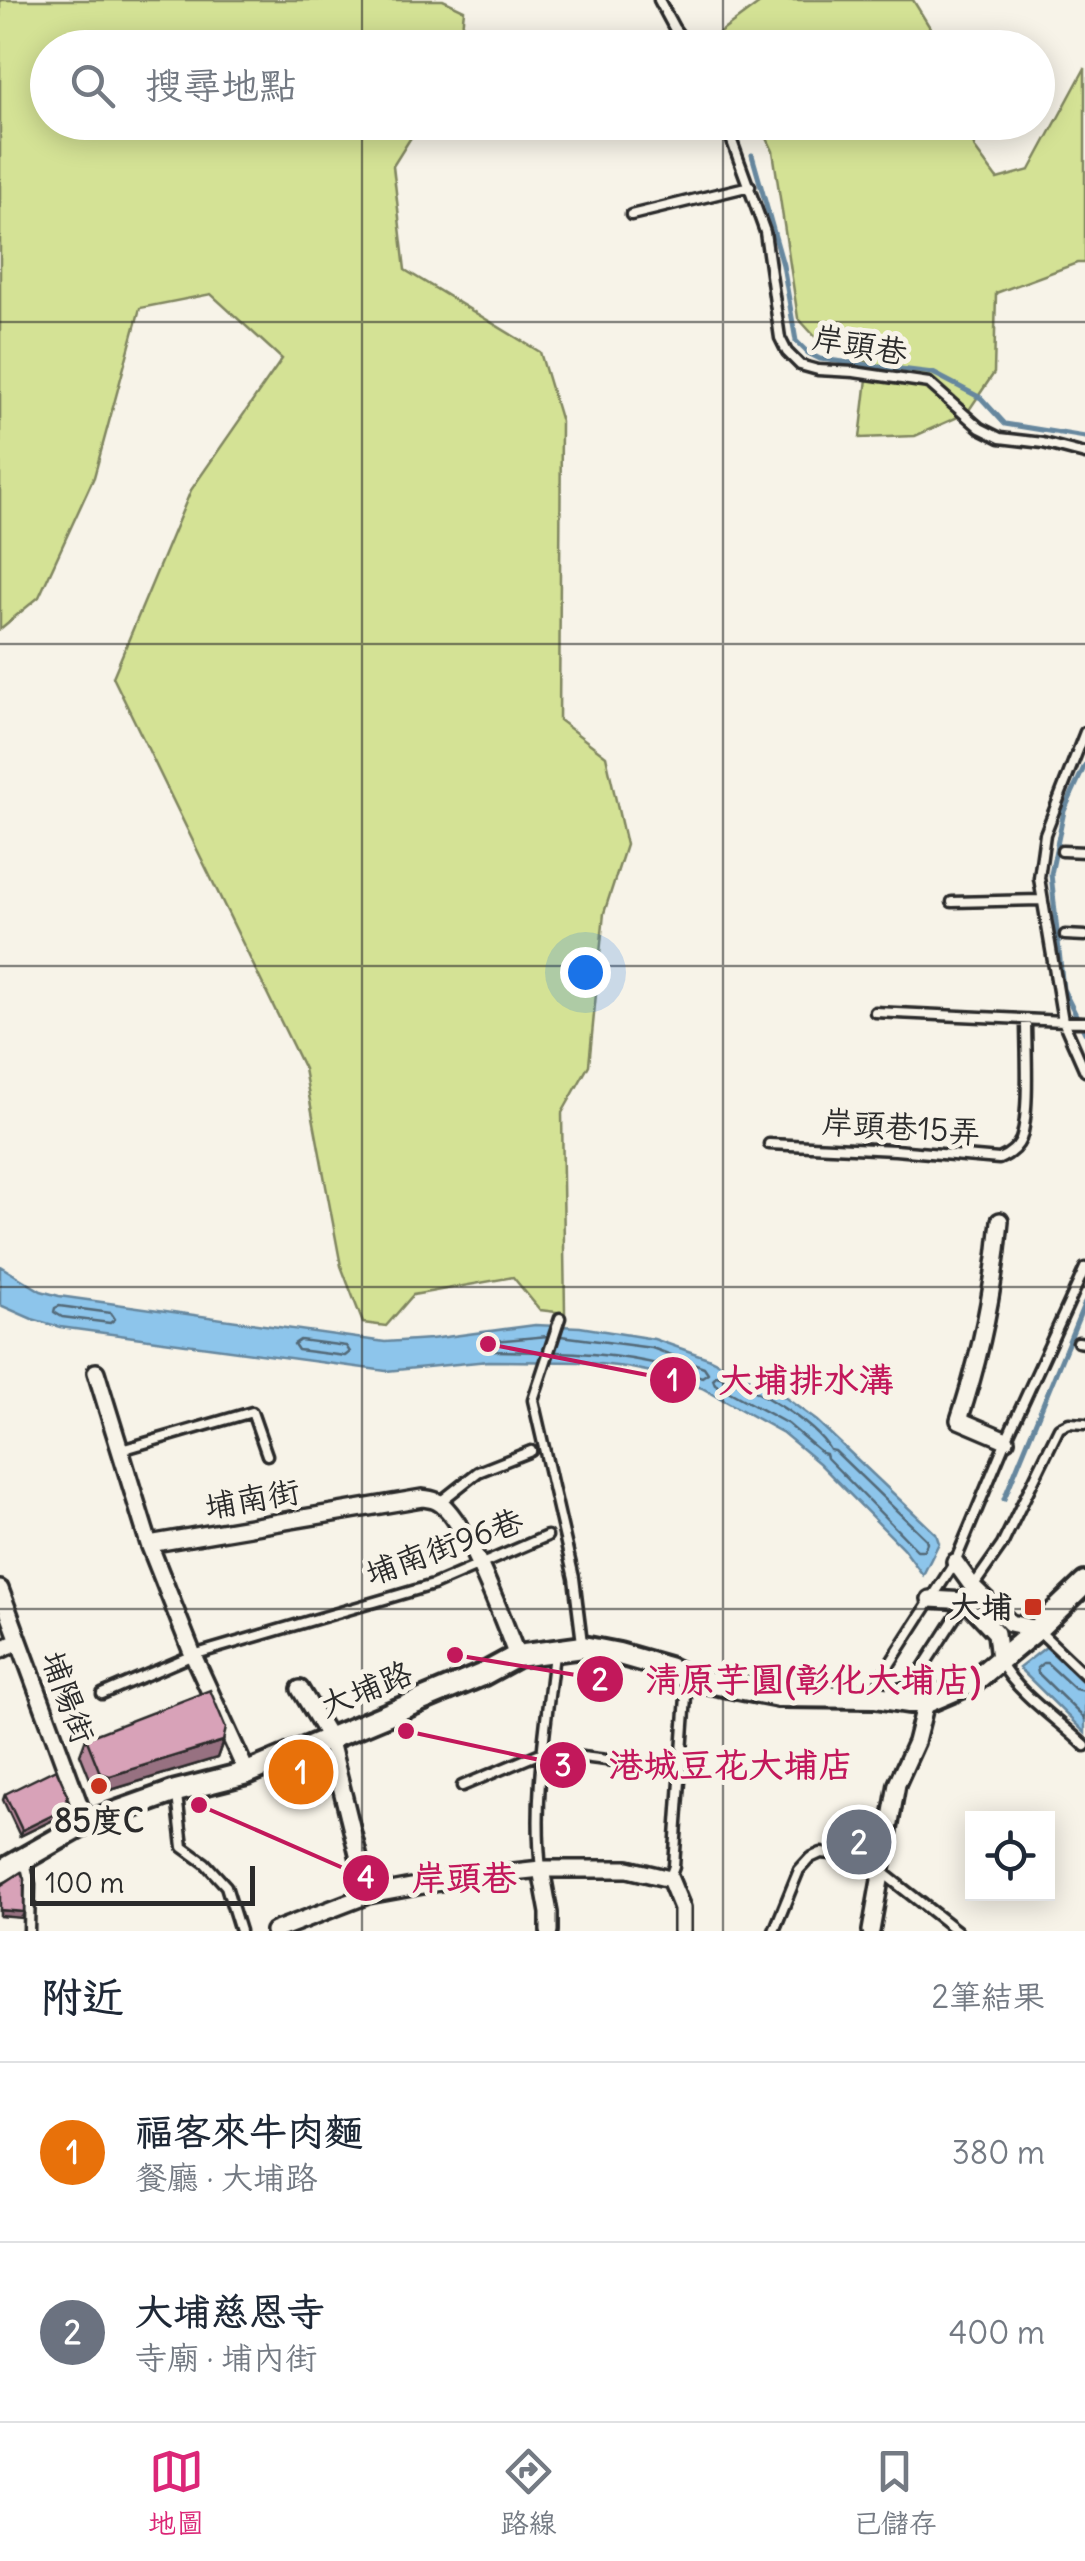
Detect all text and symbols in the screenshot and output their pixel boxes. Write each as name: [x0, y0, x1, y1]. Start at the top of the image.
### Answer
search box: [30, 30, 1055, 140]
icon: search: [65, 58, 120, 113]
text: 搜尋地點: [145, 62, 297, 109]
street label: 岸頭巷: [809, 316, 911, 373]
your location: [560, 947, 611, 998]
street label: 岸頭巷15弄: [820, 1101, 982, 1153]
callout: 大埔排水溝: [648, 1348, 913, 1413]
text: 大埔排水溝: [718, 1357, 894, 1401]
text: 1: [667, 1361, 679, 1399]
street label: 埔南街: [201, 1470, 303, 1527]
street label: 埔南街96巷: [359, 1499, 528, 1594]
place label: 大埔: [949, 1586, 1013, 1627]
marker: 大埔: [1022, 1596, 1044, 1618]
street label: 埔陽街: [33, 1645, 104, 1749]
callout: 清原芋圓(彰化大埔店): [575, 1647, 1001, 1712]
street label: 大埔路: [314, 1652, 418, 1726]
text: 清原芋圓(彰化大埔店): [645, 1657, 981, 1701]
text: 2: [592, 1660, 608, 1698]
callout: 港城豆花大埔店: [538, 1733, 873, 1798]
pin: 1: [268, 1734, 334, 1810]
text: 港城豆花大埔店: [608, 1742, 854, 1786]
text: 3: [554, 1746, 572, 1784]
marker: 85度C: [88, 1775, 110, 1797]
place label: 85度C: [54, 1800, 144, 1841]
pin: 2: [826, 1804, 892, 1880]
map controls: [965, 1811, 1055, 1901]
button: locate: [965, 1811, 1055, 1901]
callout: 岸頭巷: [341, 1845, 536, 1910]
text: 岸頭巷: [411, 1855, 517, 1899]
text: 4: [357, 1858, 375, 1896]
scale bar: [30, 1861, 255, 1906]
text: 100 m: [45, 1865, 124, 1901]
text: 附近: [40, 1971, 124, 2023]
text: 2筆結果: [931, 1976, 1045, 2017]
text: 福客來牛肉麵: [135, 2108, 363, 2155]
text: 1: [66, 2132, 79, 2173]
text: 380 m: [952, 2132, 1045, 2173]
text: 餐廳 · 大埔路: [135, 2157, 317, 2198]
text: 大埔慈恩寺: [135, 2288, 325, 2335]
text: 2: [64, 2312, 81, 2353]
text: 400 m: [949, 2312, 1045, 2353]
text: 寺廟 · 埔內街: [135, 2337, 317, 2378]
tab: 地圖: [148, 2444, 204, 2541]
tab: 路線: [500, 2444, 557, 2541]
tab: 已儲存: [853, 2444, 937, 2541]

